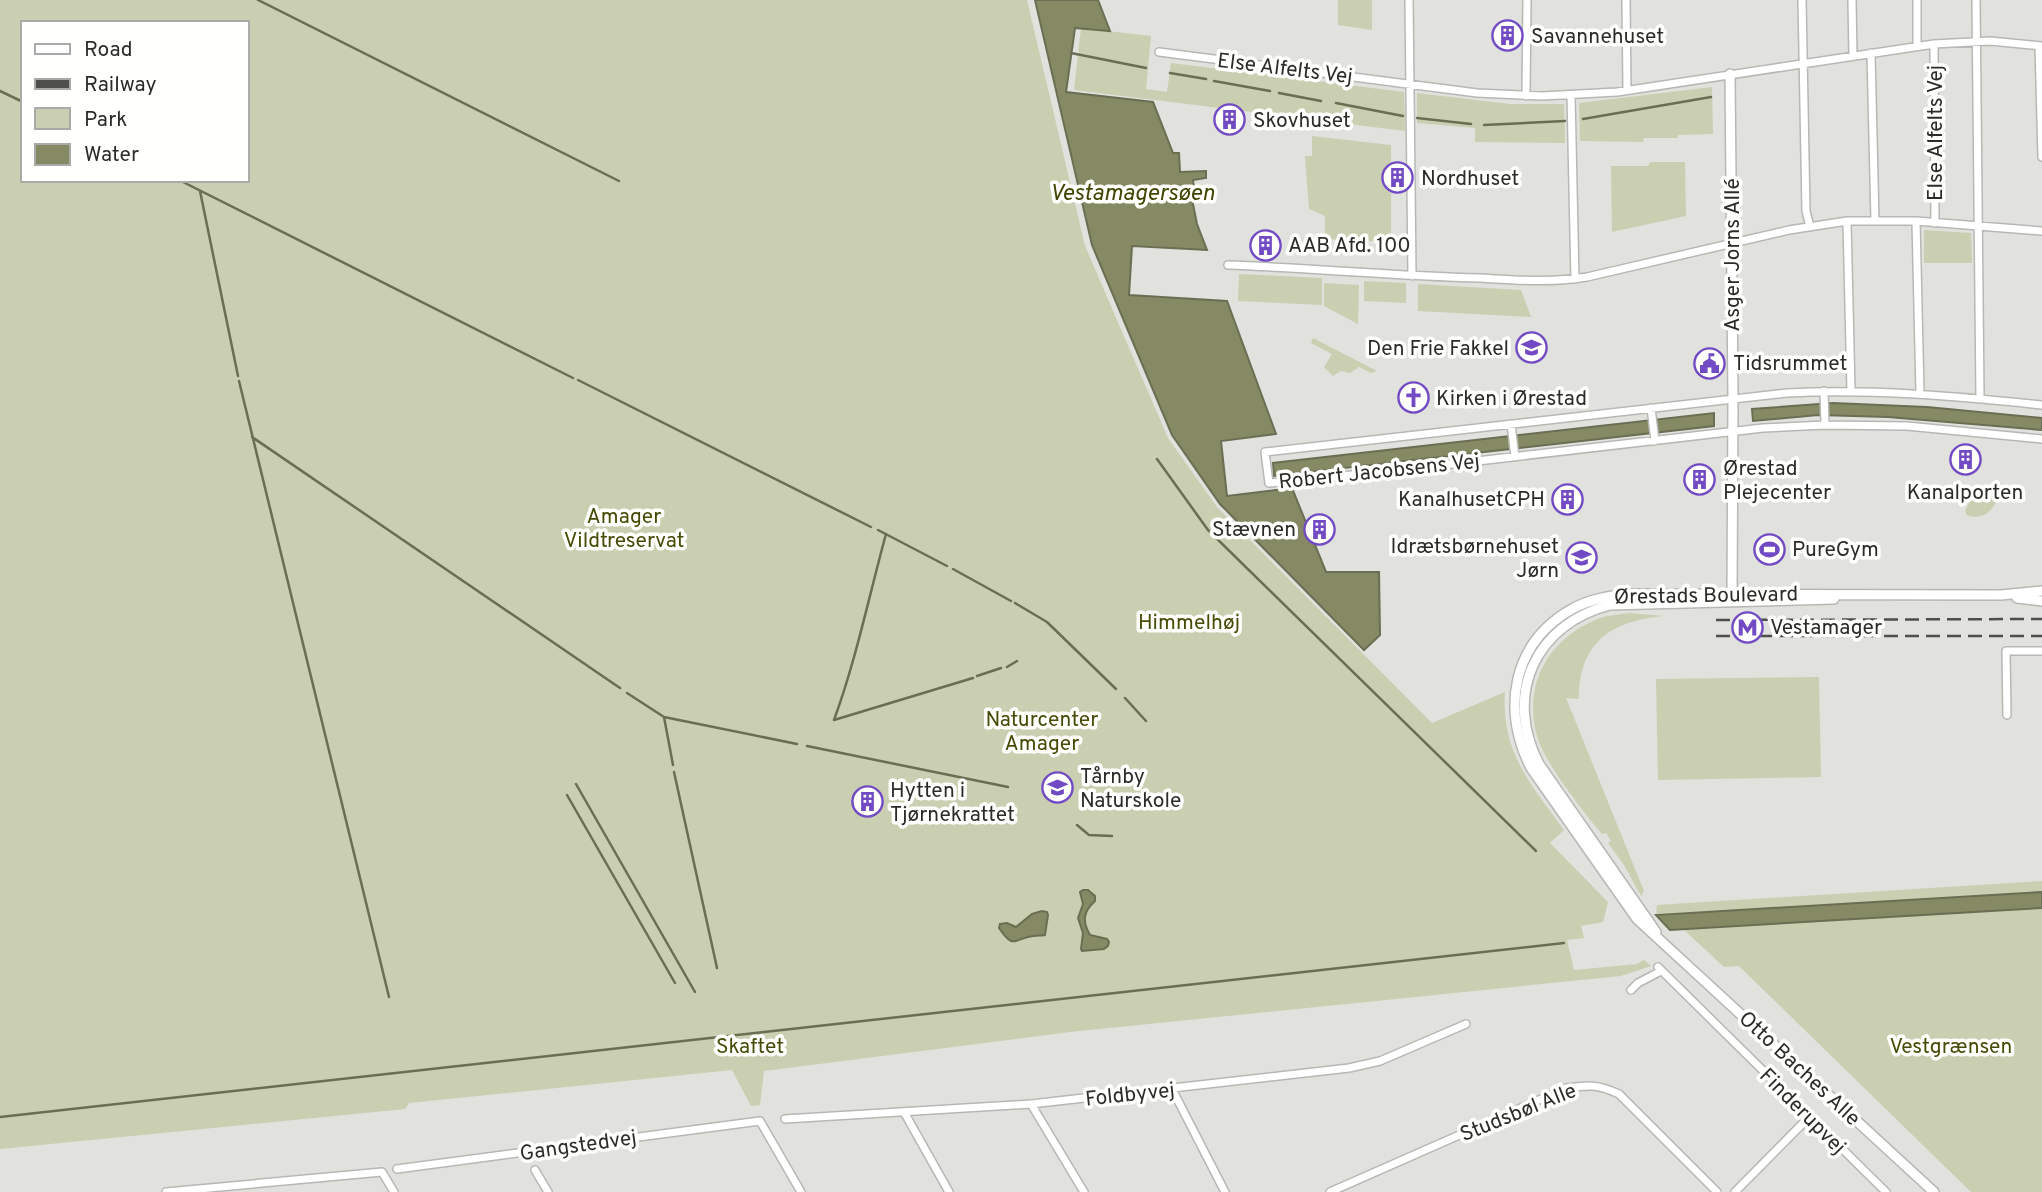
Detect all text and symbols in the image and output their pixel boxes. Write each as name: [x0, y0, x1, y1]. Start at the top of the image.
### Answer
building icon: Savannehuset: [1491, 19, 1525, 53]
legend: [21, 21, 248, 182]
place label: Savannehuset: [1531, 24, 1664, 51]
text: Road: [84, 37, 133, 64]
street label: Else Alfelts Vej: [1216, 48, 1354, 91]
street label: Else Alfelts Vej: [1923, 65, 1950, 201]
text: Railway: [84, 72, 157, 99]
building icon: Skovhuset: [1213, 103, 1247, 137]
text: Park: [84, 107, 127, 134]
place label: Skovhuset: [1253, 108, 1351, 135]
text: Water: [84, 142, 139, 169]
building icon: Nordhuset: [1381, 161, 1415, 195]
place label: Nordhuset: [1421, 166, 1519, 193]
street label: Asger Jorns Allé: [1720, 178, 1747, 332]
water label: Vestamagersøen: [1049, 180, 1215, 209]
building icon: AAB Afd. 100: [1248, 228, 1282, 262]
place label: AAB Afd. 100: [1288, 233, 1411, 260]
school or university icon: Den Frie Fakkel: [1515, 331, 1549, 365]
place label: Den Frie Fakkel: [1367, 336, 1509, 363]
public building icon: Tidsrummet: [1693, 346, 1727, 380]
place label: Tidsrummet: [1733, 351, 1847, 378]
church icon: Kirken i Ørestad: [1396, 381, 1430, 415]
place label: Kirken i Ørestad: [1436, 386, 1587, 413]
building icon: Kanalporten: [1948, 443, 1982, 477]
street label: Robert Jacobsens Vej: [1277, 448, 1481, 496]
place label: Ørestad Plejecenter: [1723, 456, 1831, 507]
building icon: Ørestad Plejecenter: [1683, 463, 1717, 497]
place label: Kanalporten: [1907, 480, 2023, 507]
building icon: KanalhusetCPH: [1551, 482, 1585, 516]
place label: KanalhusetCPH: [1398, 487, 1545, 514]
park label: Amager Vildtreservat: [564, 504, 684, 555]
building icon: Stævnen: [1302, 512, 1336, 546]
place label: Stævnen: [1212, 517, 1296, 544]
sports icon: PureGym: [1752, 532, 1786, 566]
place label: Idrætsbørnehuset Jørn: [1391, 534, 1559, 585]
place label: PureGym: [1792, 537, 1879, 564]
school or university icon: Idrætsbørnehuset Jørn: [1565, 541, 1599, 575]
street label: Ørestads Boulevard: [1614, 581, 1798, 612]
park label: Himmelhøj: [1138, 610, 1240, 637]
metro station icon: Vestamager: [1730, 610, 1764, 644]
place label: Vestamager: [1770, 615, 1882, 642]
park label: Naturcenter Amager: [985, 707, 1099, 758]
place label: Tårnby Naturskole: [1080, 764, 1181, 815]
school or university icon: Tårnby Naturskole: [1040, 771, 1074, 805]
place label: Hytten i Tjørnekrattet: [890, 778, 1015, 829]
building icon: Hytten i Tjørnekrattet: [850, 785, 884, 819]
street label: Otto Baches Alle: [1732, 1006, 1866, 1132]
park label: Skaftet: [716, 1034, 784, 1061]
park label: Vestgrænsen: [1890, 1034, 2012, 1061]
street label: Finderupvej: [1753, 1063, 1851, 1161]
street label: Foldbyvej: [1084, 1077, 1176, 1114]
street label: Studsbøl Alle: [1456, 1078, 1581, 1149]
street label: Gangstedvej: [518, 1125, 638, 1168]

